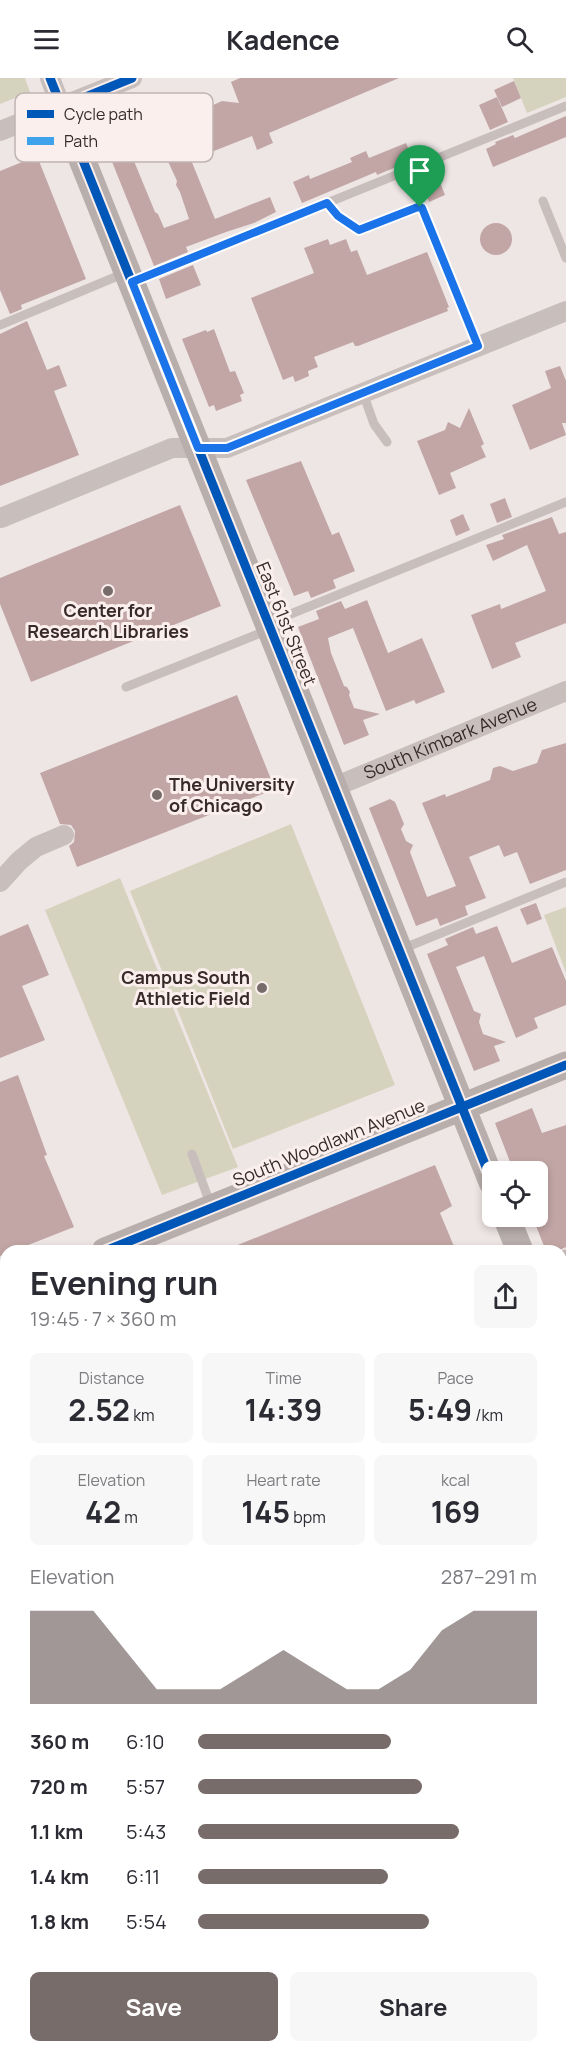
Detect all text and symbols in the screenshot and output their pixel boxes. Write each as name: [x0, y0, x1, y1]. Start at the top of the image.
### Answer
text: Kadence: [226, 21, 340, 58]
icon: menu: [30, 23, 63, 56]
icon: search: [503, 23, 536, 56]
legend: [15, 93, 213, 162]
text: Cycle path: [64, 103, 143, 125]
text: Path: [64, 130, 98, 152]
pin: [394, 145, 445, 207]
icon: arrive: [403, 154, 436, 187]
street label: East 61st Street: [251, 558, 323, 689]
marker: Center for Research Libraries: [101, 584, 115, 598]
place label: Center for Research Libraries: [27, 598, 189, 643]
street label: South Kimbark Avenue: [360, 691, 540, 784]
place label: The University of Chicago: [169, 772, 295, 817]
marker: The University of Chicago: [150, 788, 164, 802]
place label: Campus South Athletic Field: [121, 965, 250, 1010]
marker: Campus South Athletic Field: [255, 981, 269, 995]
street label: South Woodlawn Avenue: [229, 1093, 428, 1192]
map controls: [482, 1161, 548, 1227]
button: locate: [482, 1161, 548, 1227]
text: Evening run: [30, 1260, 218, 1305]
button: share: [474, 1265, 537, 1328]
text: 19:45 · 7 × 360 m: [30, 1305, 176, 1332]
text: Distance: [79, 1367, 144, 1389]
text: Time: [265, 1367, 302, 1389]
text: Pace: [437, 1367, 474, 1389]
text: 2.52: [68, 1389, 130, 1430]
text: 14:39: [245, 1389, 322, 1430]
text: 5:49: [408, 1389, 472, 1430]
text: km: [130, 1404, 155, 1426]
text: /km: [472, 1404, 503, 1426]
text: Elevation: [78, 1469, 145, 1491]
text: Heart rate: [246, 1469, 321, 1491]
text: kcal: [441, 1469, 470, 1491]
text: 42: [85, 1491, 121, 1532]
text: 145: [241, 1491, 290, 1532]
text: 169: [431, 1491, 480, 1532]
text: m: [121, 1506, 138, 1528]
text: bpm: [290, 1506, 326, 1528]
text: Elevation: [30, 1563, 114, 1590]
text: 287–291 m: [441, 1563, 537, 1590]
text: 360 m: [30, 1728, 89, 1755]
text: 6:10: [126, 1728, 164, 1755]
text: 720 m: [30, 1773, 88, 1800]
text: 5:57: [126, 1773, 165, 1800]
text: 1.1 km: [30, 1818, 83, 1845]
text: 5:43: [126, 1818, 166, 1845]
text: 1.4 km: [30, 1863, 89, 1890]
text: 6:11: [126, 1863, 160, 1890]
text: 1.8 km: [30, 1908, 89, 1935]
text: 5:54: [126, 1908, 167, 1935]
button: Save: [30, 1972, 278, 2041]
button: Share: [290, 1972, 537, 2041]

